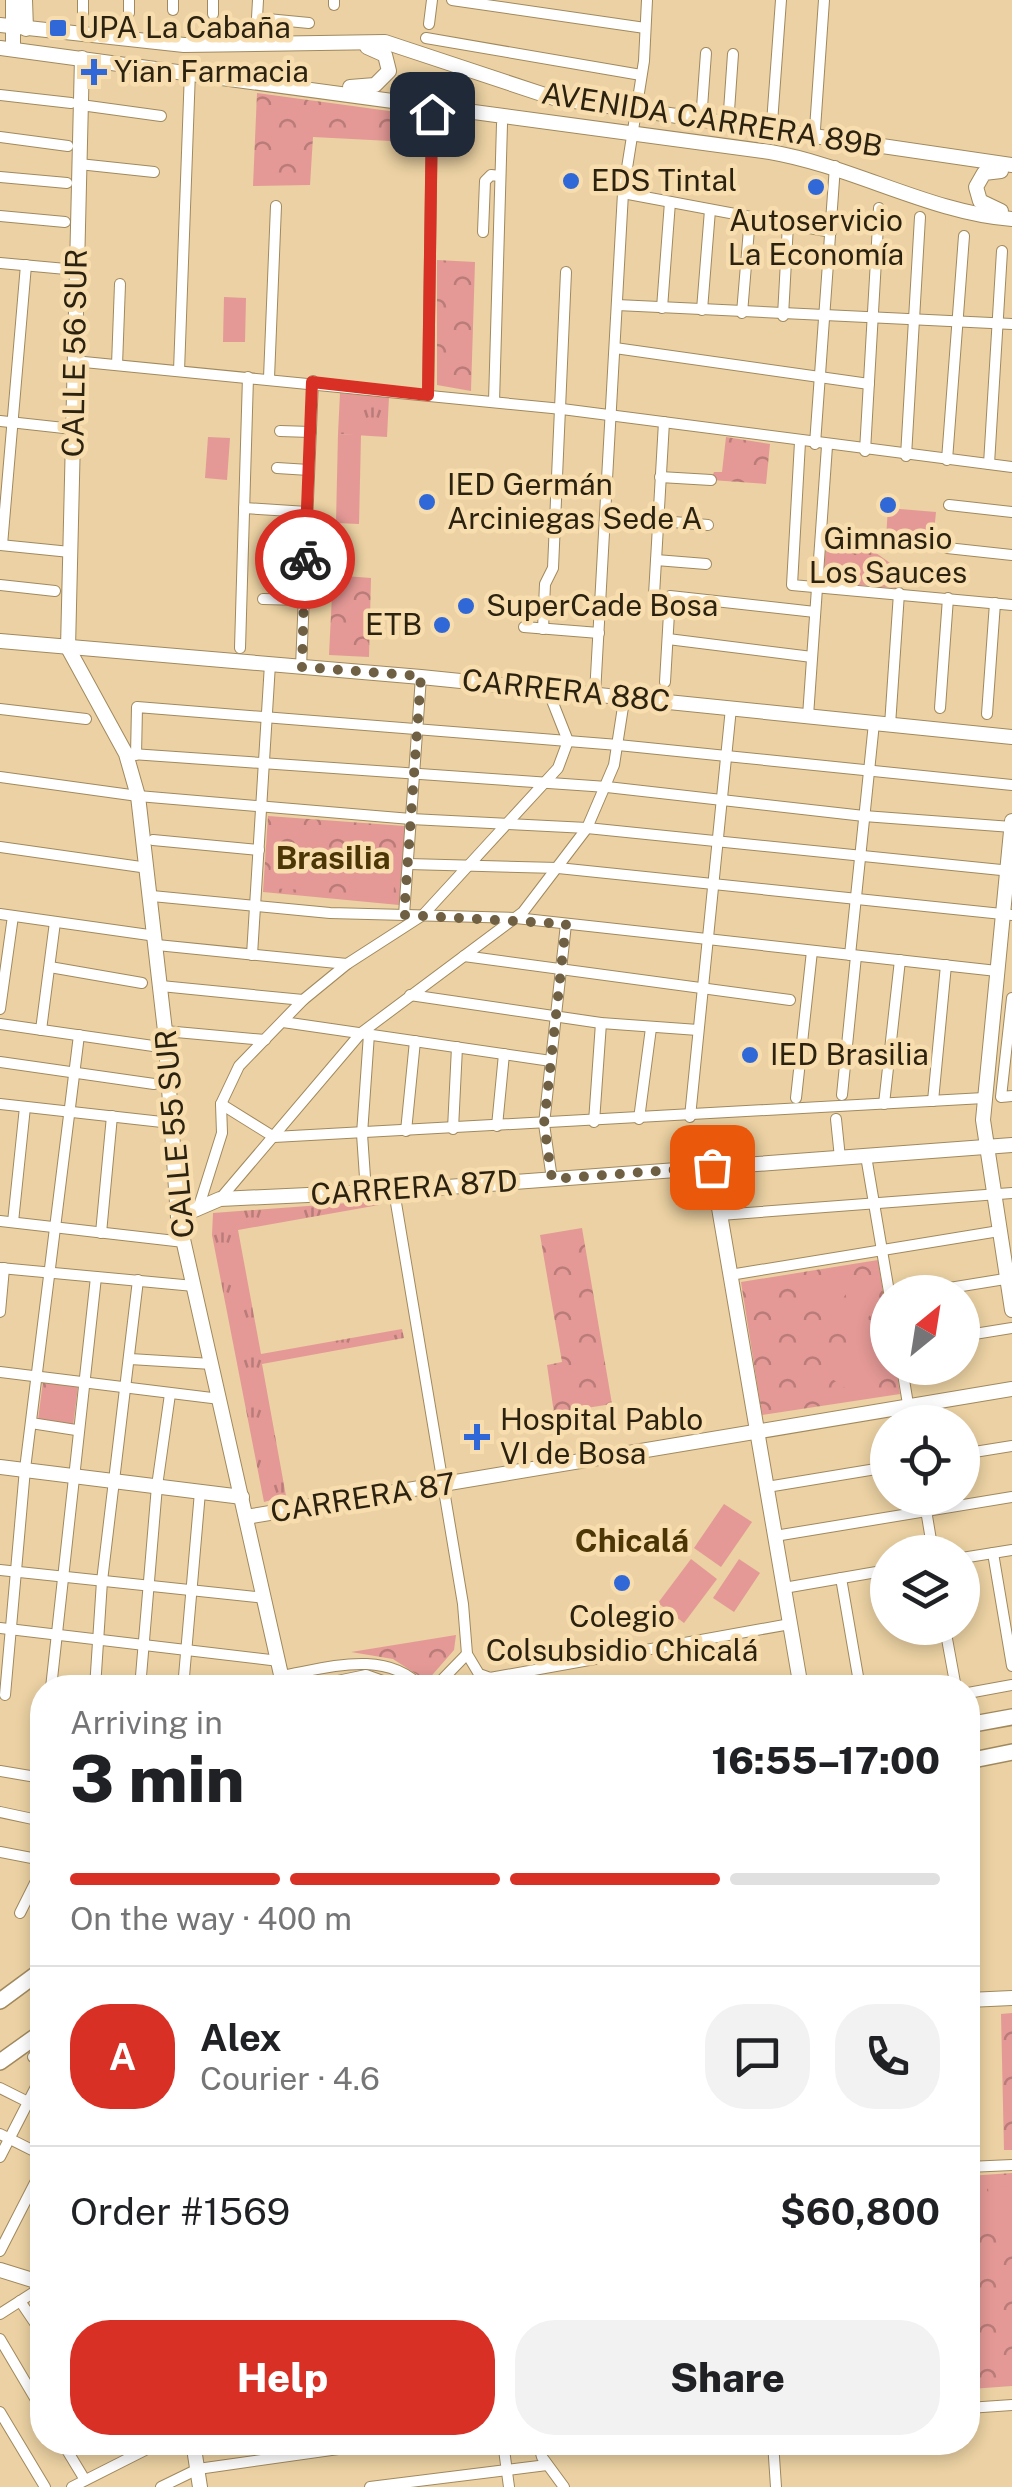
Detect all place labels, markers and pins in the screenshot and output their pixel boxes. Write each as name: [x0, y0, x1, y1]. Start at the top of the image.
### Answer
place label: UPA La Cabaña: [78, 9, 291, 45]
marker: UPA La Cabaña: [47, 17, 69, 39]
place label: Yian Farmacia: [114, 53, 309, 89]
marker: Yian Farmacia: [83, 61, 105, 83]
pin: [390, 72, 475, 157]
place label: EDS Tintal: [591, 162, 737, 198]
marker: EDS Tintal: [560, 170, 582, 192]
marker: Autoservicio La Economía: [805, 176, 827, 198]
place label: Autoservicio La Economía: [728, 202, 904, 272]
place label: IED Germán Arciniegas Sede A: [447, 466, 703, 536]
marker: IED Germán Arciniegas Sede A: [416, 491, 438, 513]
marker: Gimnasio Los Sauces: [877, 494, 899, 516]
place label: Gimnasio Los Sauces: [809, 520, 967, 590]
place label: SuperCade Bosa: [486, 587, 718, 623]
marker: SuperCade Bosa: [455, 595, 477, 617]
place label: ETB: [365, 606, 422, 642]
marker: ETB: [431, 614, 453, 636]
place label: IED Brasilia: [770, 1036, 929, 1072]
marker: IED Brasilia: [739, 1044, 761, 1066]
pin: [670, 1125, 755, 1210]
place label: Hospital Pablo VI de Bosa: [500, 1401, 703, 1471]
marker: Hospital Pablo VI de Bosa: [464, 1424, 490, 1450]
marker: Colegio Colsubsidio Chicalá: [611, 1572, 633, 1594]
place label: Colegio Colsubsidio Chicalá: [486, 1598, 758, 1668]

